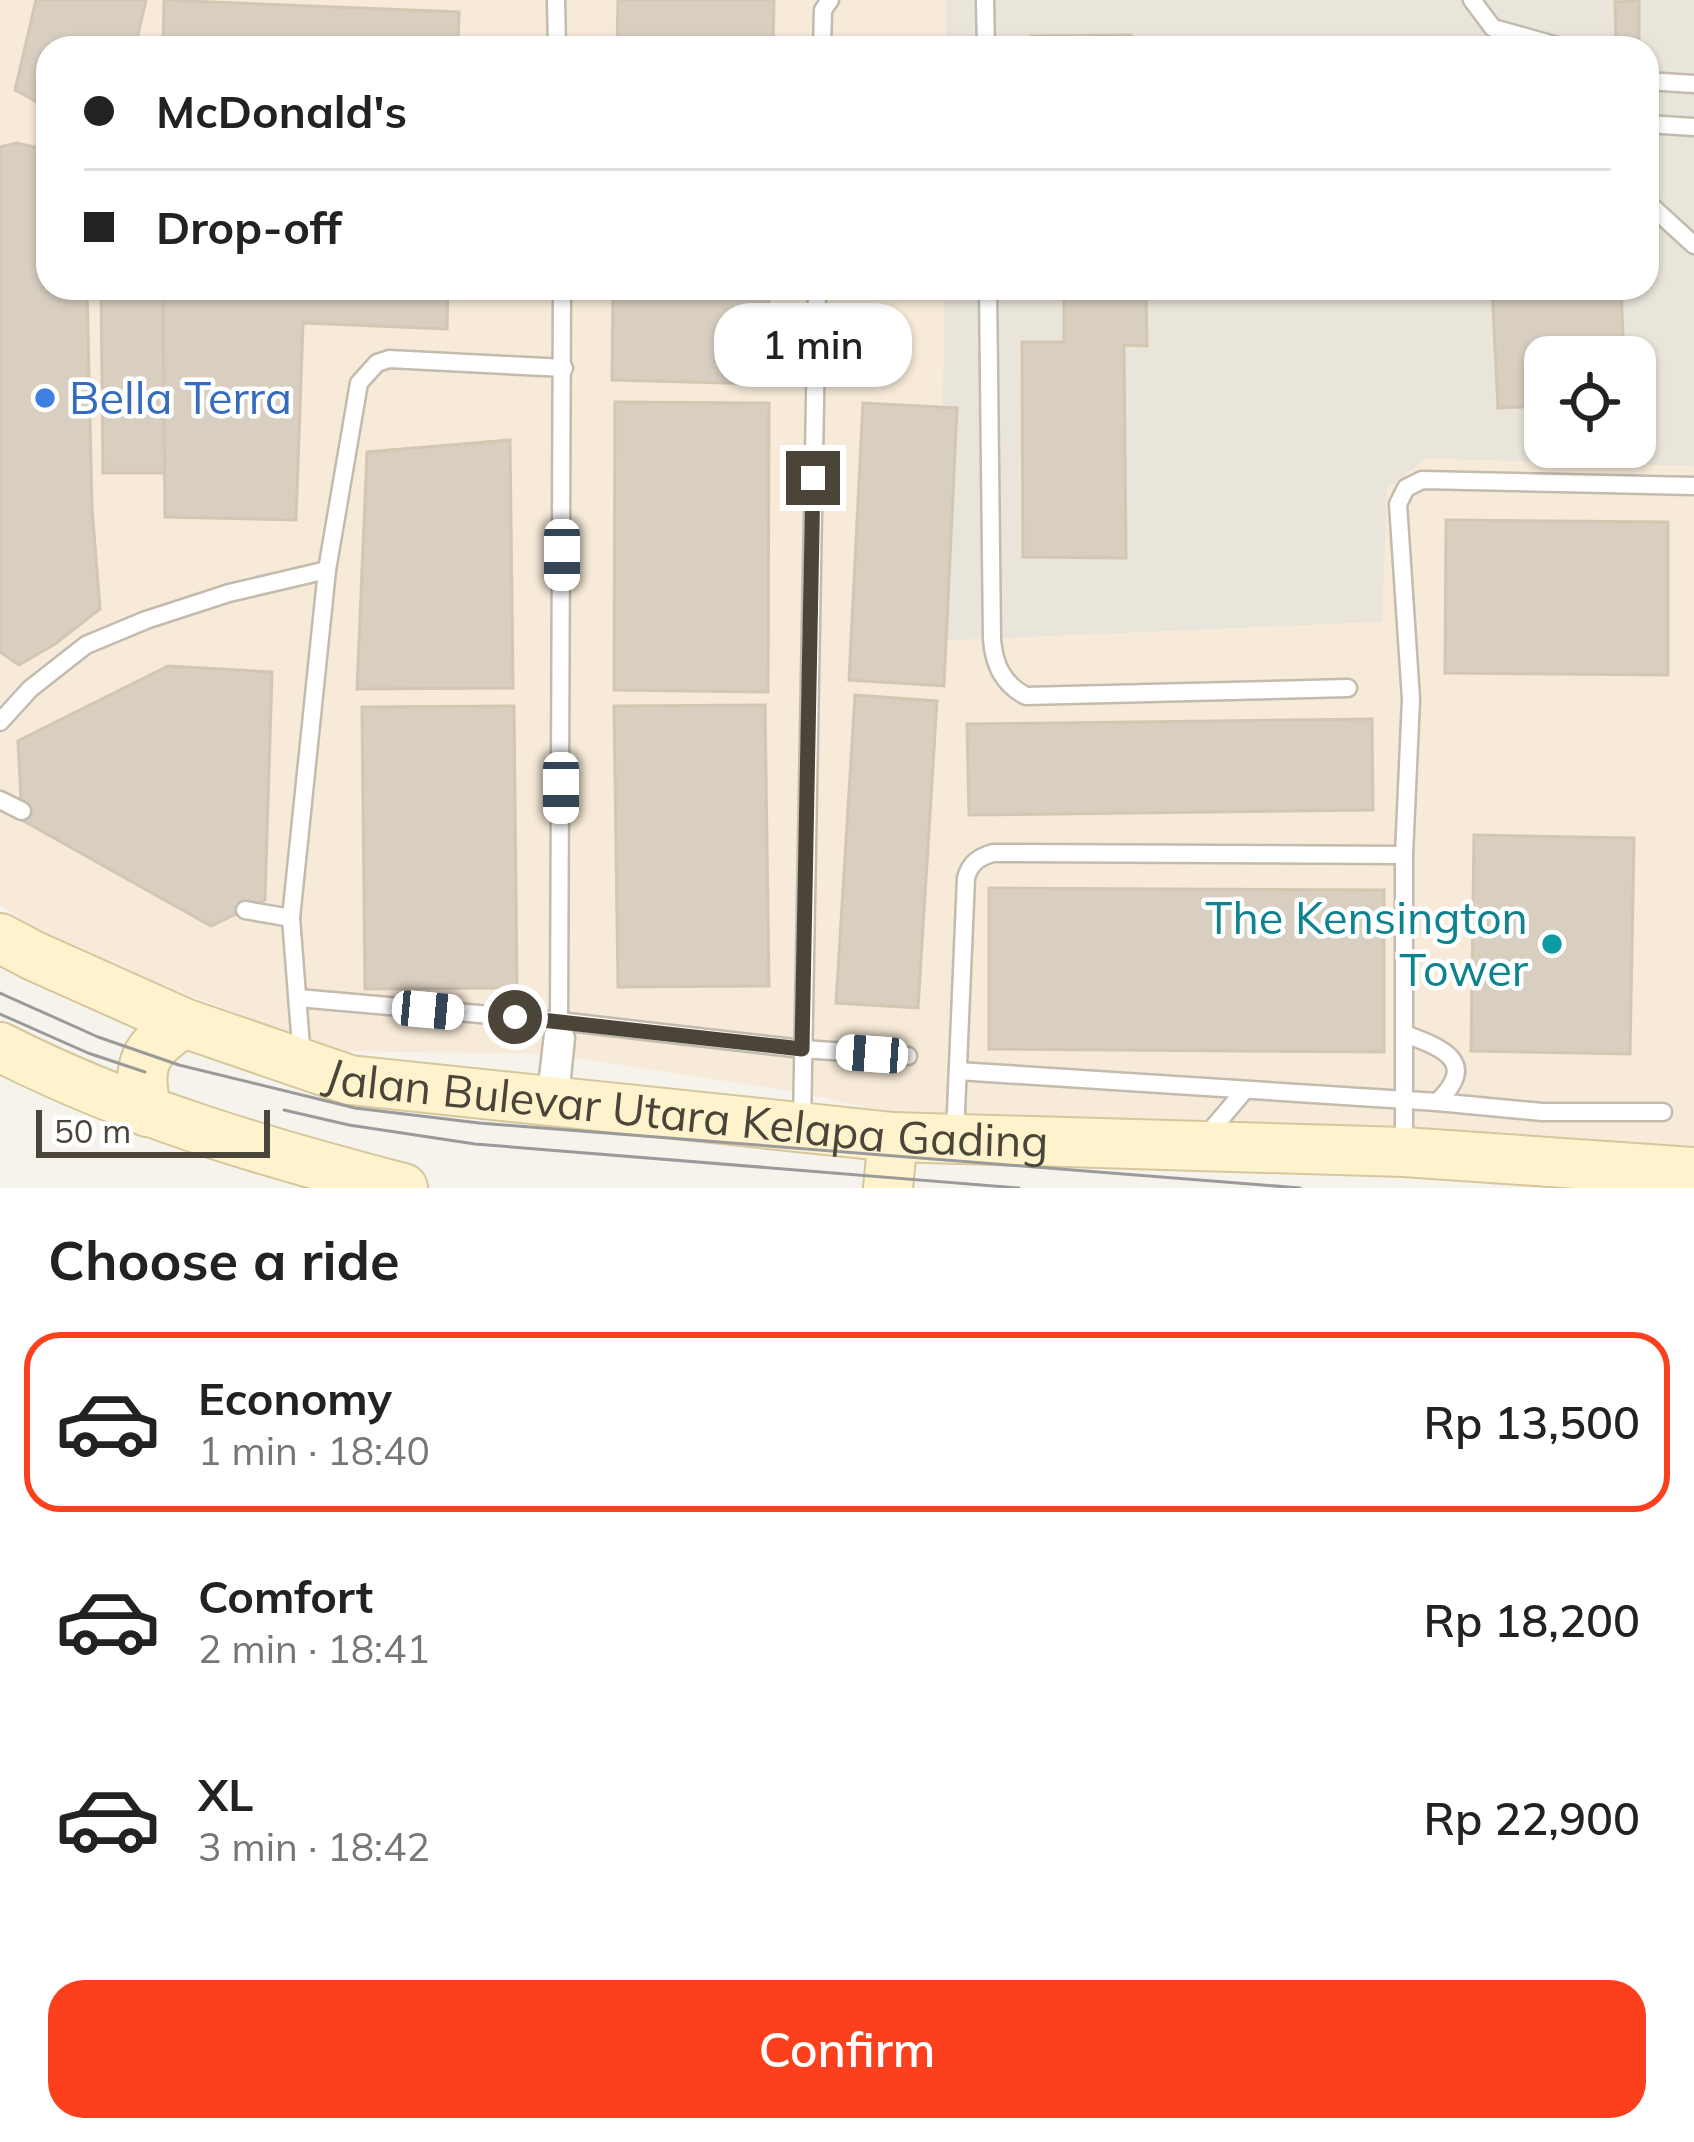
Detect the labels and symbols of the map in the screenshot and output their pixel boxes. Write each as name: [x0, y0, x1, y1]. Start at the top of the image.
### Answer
callout: 1 min: [714, 304, 912, 388]
place label: Bella Terra: [69, 369, 292, 425]
marker: Bella Terra: [32, 385, 58, 411]
route end: [786, 451, 840, 505]
car: [544, 519, 580, 591]
car: [543, 752, 579, 824]
place label: The Kensington Tower: [1205, 889, 1529, 997]
marker: The Kensington Tower: [1539, 931, 1565, 957]
car: [391, 989, 465, 1031]
route start: [488, 990, 542, 1044]
car: [835, 1034, 909, 1074]
street label: Jalan Bulevar Utara Kelapa Gading: [319, 1045, 1049, 1169]
scale bar: [36, 1104, 270, 1157]

